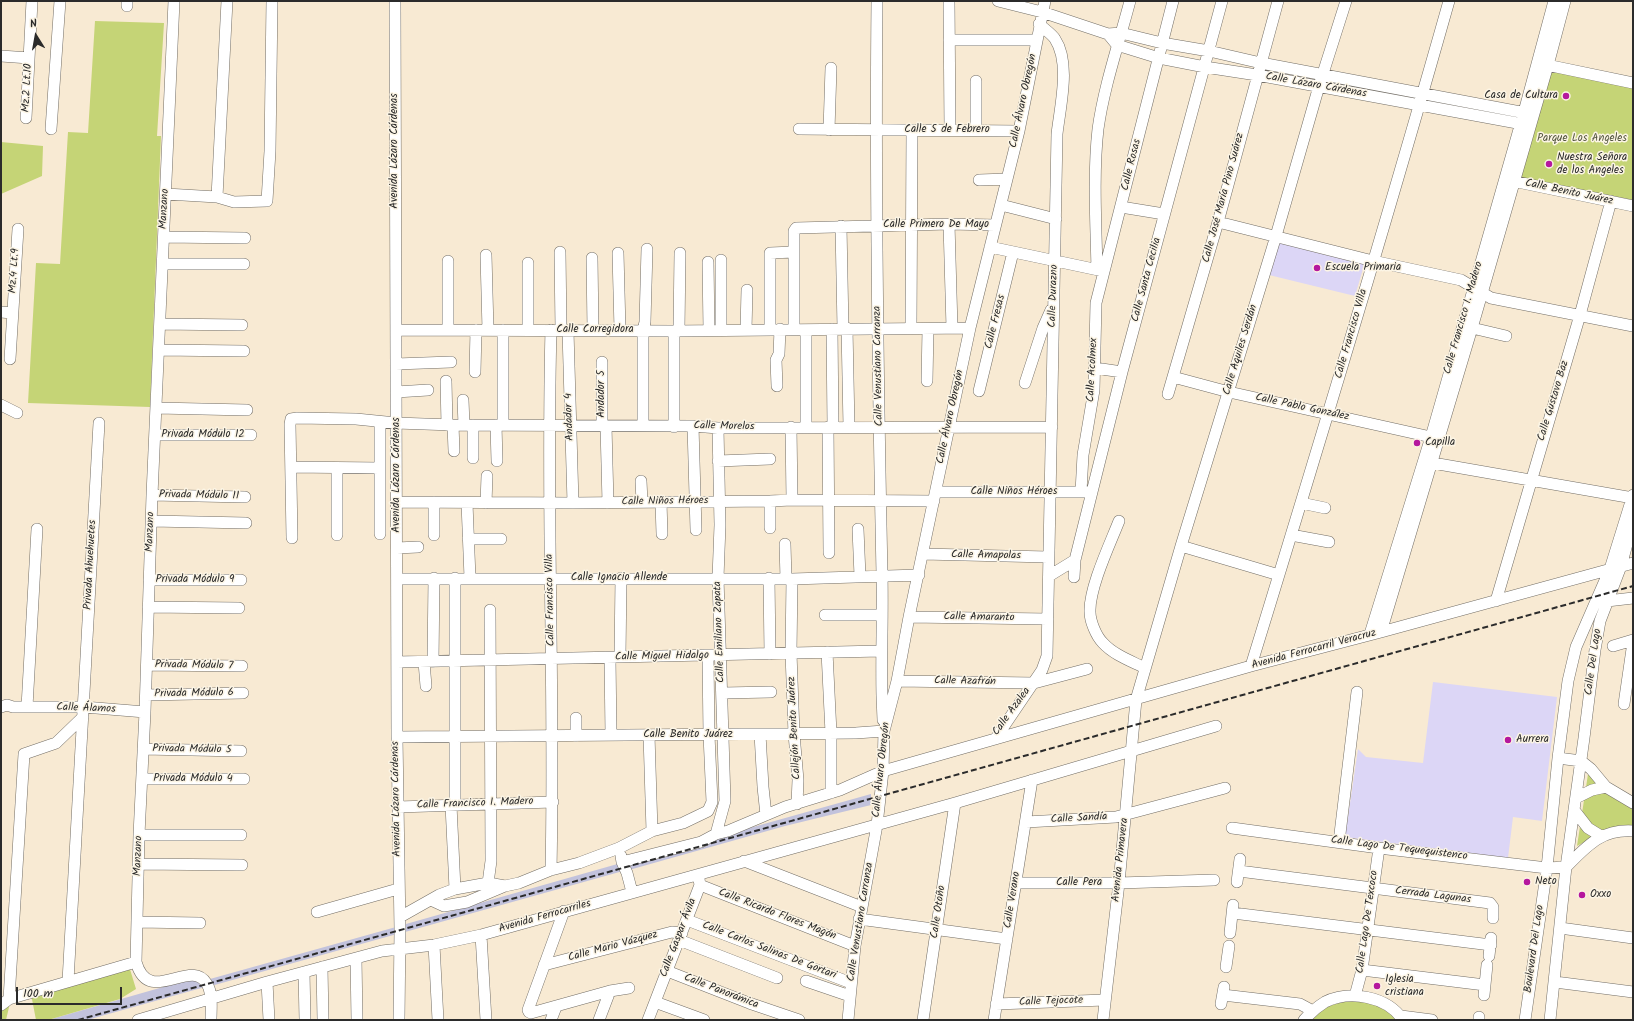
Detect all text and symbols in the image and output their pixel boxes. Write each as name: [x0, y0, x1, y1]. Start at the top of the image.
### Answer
text: N: [29, 15, 39, 34]
north arrow: [16, 16, 56, 56]
street label: Calle Álvaro Obregón: [1008, 53, 1040, 149]
street label: Mz.2 Lt.10: [20, 63, 36, 113]
street label: Calle Lázaro Cárdenas: [1264, 71, 1368, 101]
place label: Casa de Cultura: [1484, 89, 1558, 103]
marker: Casa de Cultura: [1561, 91, 1571, 101]
street label: Avenida Lázaro Cárdenas: [388, 93, 402, 209]
street label: Calle 5 de Febrero: [904, 123, 990, 137]
street label: Calle José María Pino Suárez: [1200, 132, 1248, 264]
park label: Parque Los Angeles: [1537, 132, 1627, 146]
street label: Calle Rosas: [1119, 138, 1145, 192]
place label: Nuestra Señora de los Angeles: [1557, 151, 1627, 177]
marker: Nuestra Señora de los Angeles: [1544, 159, 1554, 169]
street label: Calle Benito Juárez: [1524, 177, 1614, 209]
street label: Manzano: [157, 188, 173, 230]
street label: Calle Primero De Mayo: [883, 218, 989, 232]
street label: Calle Santa Cecilia: [1129, 236, 1165, 324]
street label: Mz.4 Lt.9: [7, 248, 23, 294]
street label: Calle Francisco I. Madero: [1442, 260, 1486, 376]
place label: Escuela Primaria: [1325, 261, 1401, 275]
marker: Escuela Primaria: [1312, 263, 1322, 273]
street label: Calle Durazno: [1046, 264, 1062, 328]
street label: Calle Francisco Villa: [1333, 288, 1371, 380]
street label: Calle Fresas: [983, 294, 1009, 350]
street label: Calle Aquiles Serdán: [1221, 303, 1261, 397]
street label: Calle Venustiano Carranza: [871, 306, 887, 426]
street label: Calle Corregidora: [556, 323, 634, 337]
street label: Calle Acolmex: [1085, 338, 1101, 402]
street label: Calle Gustavo Baz: [1535, 359, 1573, 443]
street label: Calle Álvaro Obregón: [935, 369, 967, 465]
street label: Andador 5: [595, 370, 609, 418]
street label: Calle Pablo González: [1254, 392, 1350, 424]
street label: Andador 4: [563, 393, 577, 441]
street label: Avenida Lázaro Cárdenas: [390, 417, 404, 533]
street label: Calle Morelos: [693, 420, 755, 434]
street label: Privada Módulo 12: [161, 428, 245, 442]
place label: Capilla: [1425, 436, 1455, 450]
marker: Capilla: [1412, 438, 1422, 448]
street label: Calle Niños Héroes: [971, 485, 1057, 499]
street label: Privada Módulo 11: [159, 489, 239, 503]
street label: Calle Niños Héroes: [621, 495, 709, 509]
street label: Manzano: [144, 512, 158, 552]
street label: Privada Ahuehuetes: [82, 520, 100, 610]
street label: Calle Amapolas: [951, 549, 1021, 563]
street label: Calle Francisco Villa: [544, 554, 558, 646]
street label: Calle Ignacio Allende: [571, 571, 667, 585]
street label: Privada Módulo 9: [156, 573, 234, 587]
street label: Calle Emiliano Zapata: [712, 581, 728, 683]
street label: Calle Amaranto: [943, 611, 1015, 625]
street label: Avenida Ferrocarril Veracruz: [1250, 627, 1378, 673]
street label: Calle Del Lago: [1583, 628, 1605, 696]
street label: Calle Miguel Hidalgo: [615, 650, 709, 664]
street label: Privada Módulo 7: [155, 659, 233, 673]
street label: Calle Azafrán: [934, 675, 996, 689]
street label: Callejón Benito Juárez: [786, 676, 804, 780]
street label: Calle Azalea: [990, 685, 1034, 739]
street label: Privada Módulo 6: [154, 687, 234, 701]
street label: Calle Álamos: [56, 701, 116, 717]
street label: Calle Álvaro Obregón: [870, 722, 894, 818]
street label: Calle Benito Juárez: [643, 728, 733, 742]
place label: Aurrera: [1516, 733, 1549, 747]
marker: Aurrera: [1503, 735, 1513, 745]
street label: Avenida Lázaro Cárdenas: [389, 741, 405, 857]
street label: Privada Módulo 5: [152, 743, 232, 757]
street label: Privada Módulo 4: [153, 772, 233, 786]
street label: Calle Francisco I. Madero: [416, 795, 534, 813]
street label: Calle Sandía: [1050, 811, 1108, 827]
street label: Avenida Primavera: [1110, 817, 1132, 903]
street label: Calle Lago De Tequequistenco: [1330, 834, 1468, 864]
street label: Manzano: [132, 836, 146, 876]
street label: Calle Venustiano Carranza: [845, 861, 877, 983]
street label: Calle Lago De Texcoco: [1354, 870, 1382, 974]
street label: Calle Verano: [1002, 871, 1024, 929]
place label: Neto: [1535, 875, 1557, 889]
street label: Calle Pera: [1056, 876, 1102, 890]
marker: Neto: [1522, 877, 1532, 887]
street label: Calle Otoño: [929, 885, 949, 939]
street label: Cerrada Lagunas: [1394, 885, 1472, 907]
street label: Calle Ricardo Flores Magón: [716, 886, 838, 944]
place label: Oxxo: [1590, 888, 1611, 902]
marker: Oxxo: [1577, 890, 1587, 900]
street label: Calle Gaspar Ávila: [658, 897, 700, 979]
street label: Avenida Ferrocarriles: [497, 898, 593, 936]
street label: Boulevard Del Lago: [1522, 904, 1548, 994]
street label: Calle Carlos Salinas De Gortari: [700, 919, 838, 983]
street label: Calle Mario Vázquez: [567, 929, 659, 965]
street label: Calle Panorámica: [682, 972, 760, 1012]
place label: Iglesia cristiana: [1385, 973, 1424, 999]
scale bar: [18, 979, 124, 1005]
marker: Iglesia cristiana: [1372, 981, 1382, 991]
text: 100 m: [23, 984, 53, 1003]
street label: Calle Tejocote: [1019, 994, 1083, 1010]

